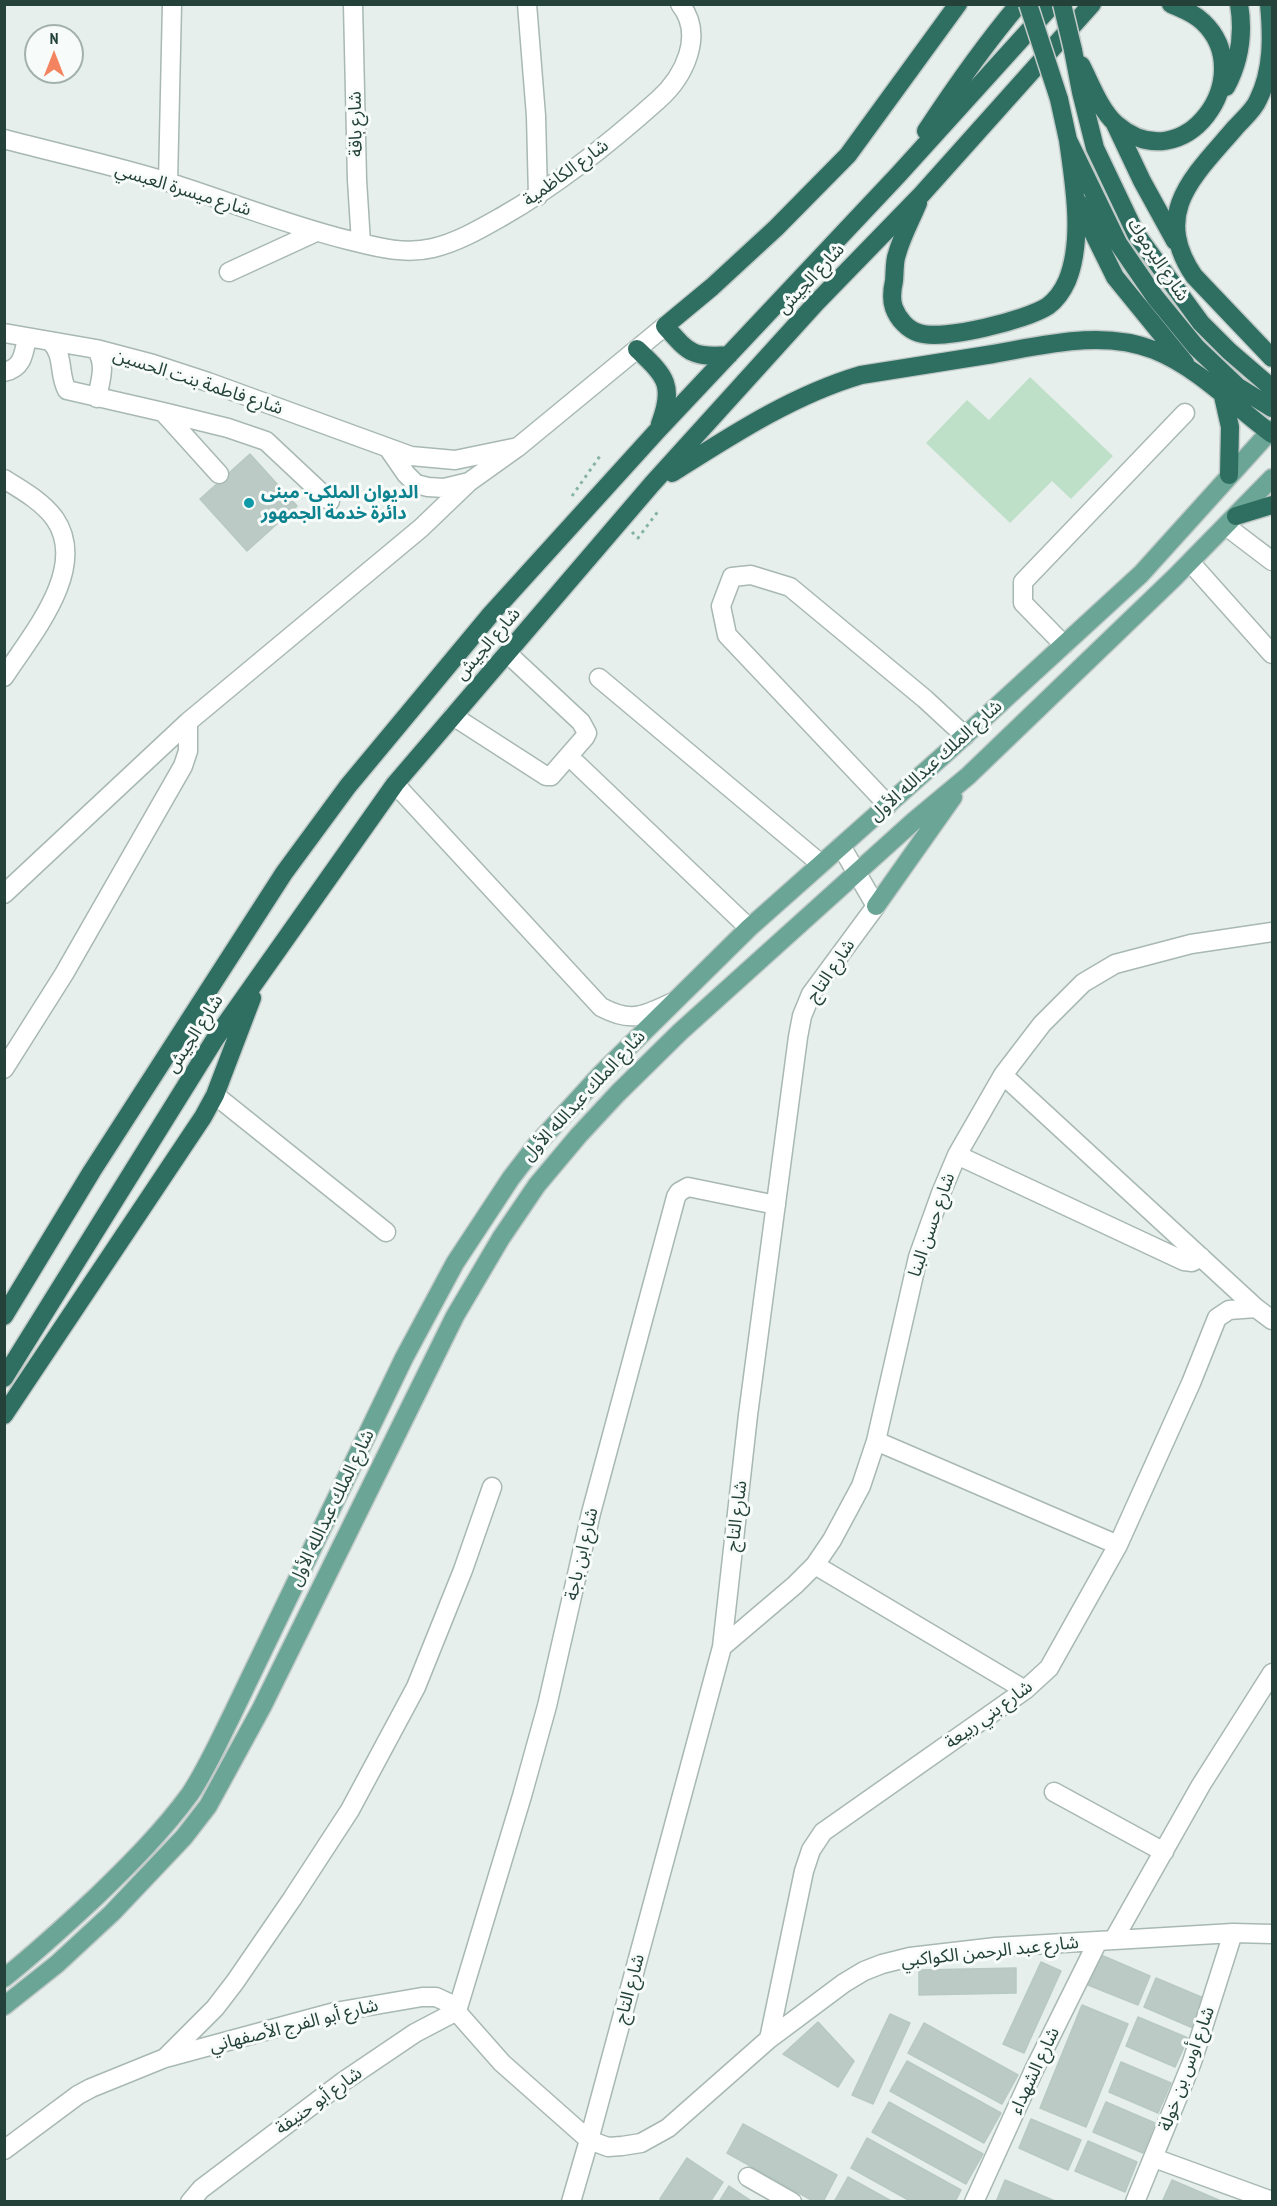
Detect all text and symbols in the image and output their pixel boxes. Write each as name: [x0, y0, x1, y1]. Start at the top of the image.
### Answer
north arrow: [24, 24, 84, 84]
text: N: [50, 28, 58, 48]
street label: شارع باقة: [345, 91, 367, 157]
street label: شارع الكاظمية: [519, 135, 613, 211]
street label: شارع ميسرة العبسي: [112, 159, 254, 221]
street label: شارع اليرموك: [1123, 215, 1193, 305]
street label: شارع الجيش: [773, 239, 849, 319]
street label: شارع فاطمة بنت الحسين: [110, 344, 286, 420]
place label: الديوان الملكي- مبنى دائرة خدمة الجمهور: [261, 482, 418, 524]
marker: الديوان الملكي- مبنى دائرة خدمة الجمهور: [242, 496, 256, 510]
street label: شارع الجيش: [451, 603, 525, 685]
street label: شارع الملك عبدالله الأول: [865, 696, 1007, 826]
street label: شارع التاج: [802, 935, 860, 1007]
street label: شارع الجيش: [162, 991, 228, 1077]
street label: شارع الملك عبدالله الأول: [518, 1026, 650, 1166]
street label: شارع حسن البنا: [904, 1170, 960, 1280]
street label: شارع الملك عبدالله الأول: [285, 1426, 379, 1590]
street label: شارع التاج: [722, 1479, 752, 1553]
street label: شارع ابن باجة: [561, 1506, 603, 1602]
street label: شارع بني ربيعة: [941, 1676, 1037, 1754]
street label: شارع عبد الرحمن الكواكبي: [900, 1932, 1080, 1972]
street label: شارع التاج: [610, 1952, 650, 2026]
street label: شارع أبو الفرج الأصفهاني: [207, 1995, 381, 2057]
street label: شارع أوس بن خولة: [1154, 2004, 1220, 2134]
street label: شارع الشهداء: [1005, 2024, 1065, 2118]
street label: شارع أبو حنيفة: [272, 2062, 366, 2140]

